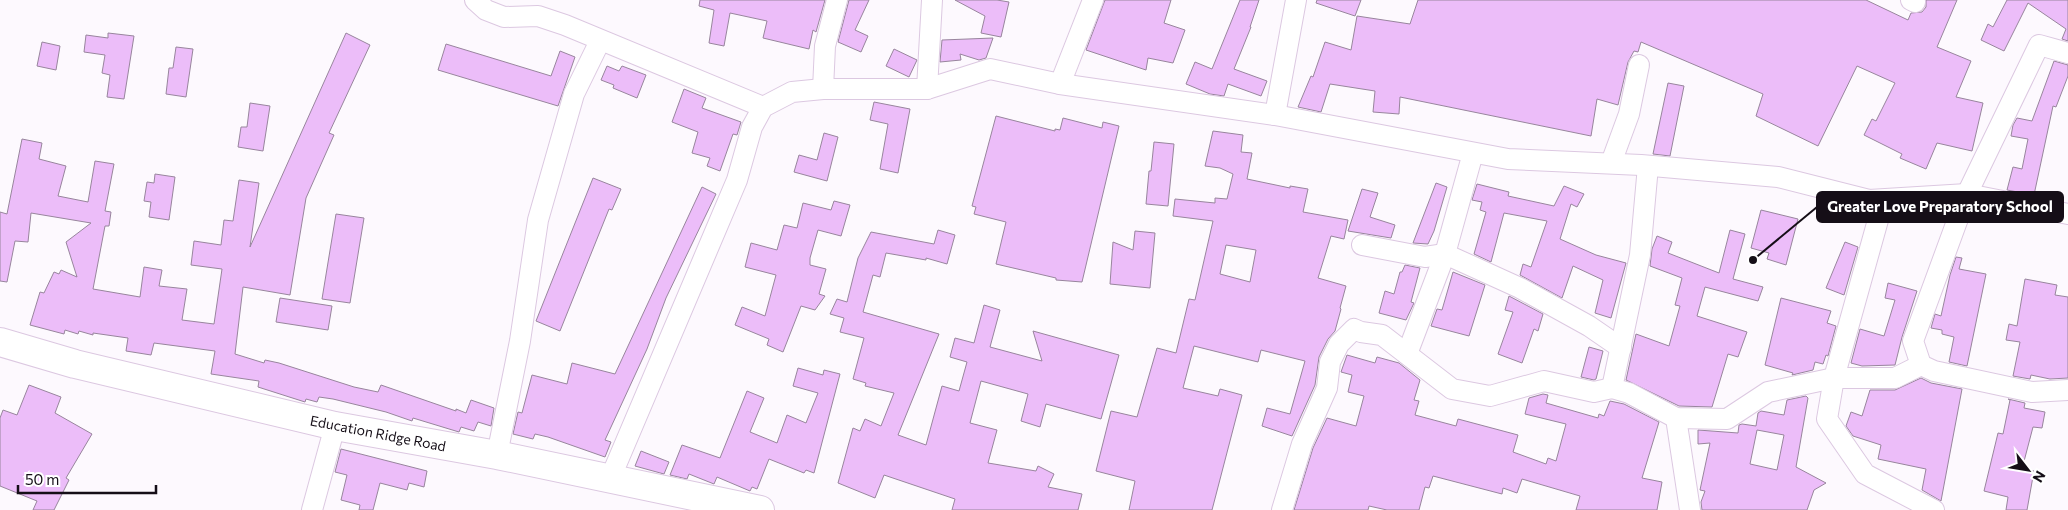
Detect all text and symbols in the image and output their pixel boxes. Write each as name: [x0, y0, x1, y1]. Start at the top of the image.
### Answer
callout: Greater Love Preparatory School: [1817, 192, 2063, 222]
text: Greater Love Preparatory School: [1827, 197, 2053, 215]
street label: Education Ridge Road: [309, 411, 447, 455]
north arrow: [2003, 445, 2053, 495]
scale bar: [18, 462, 155, 494]
text: N: [2030, 468, 2050, 486]
text: 50 m: [25, 470, 59, 488]

